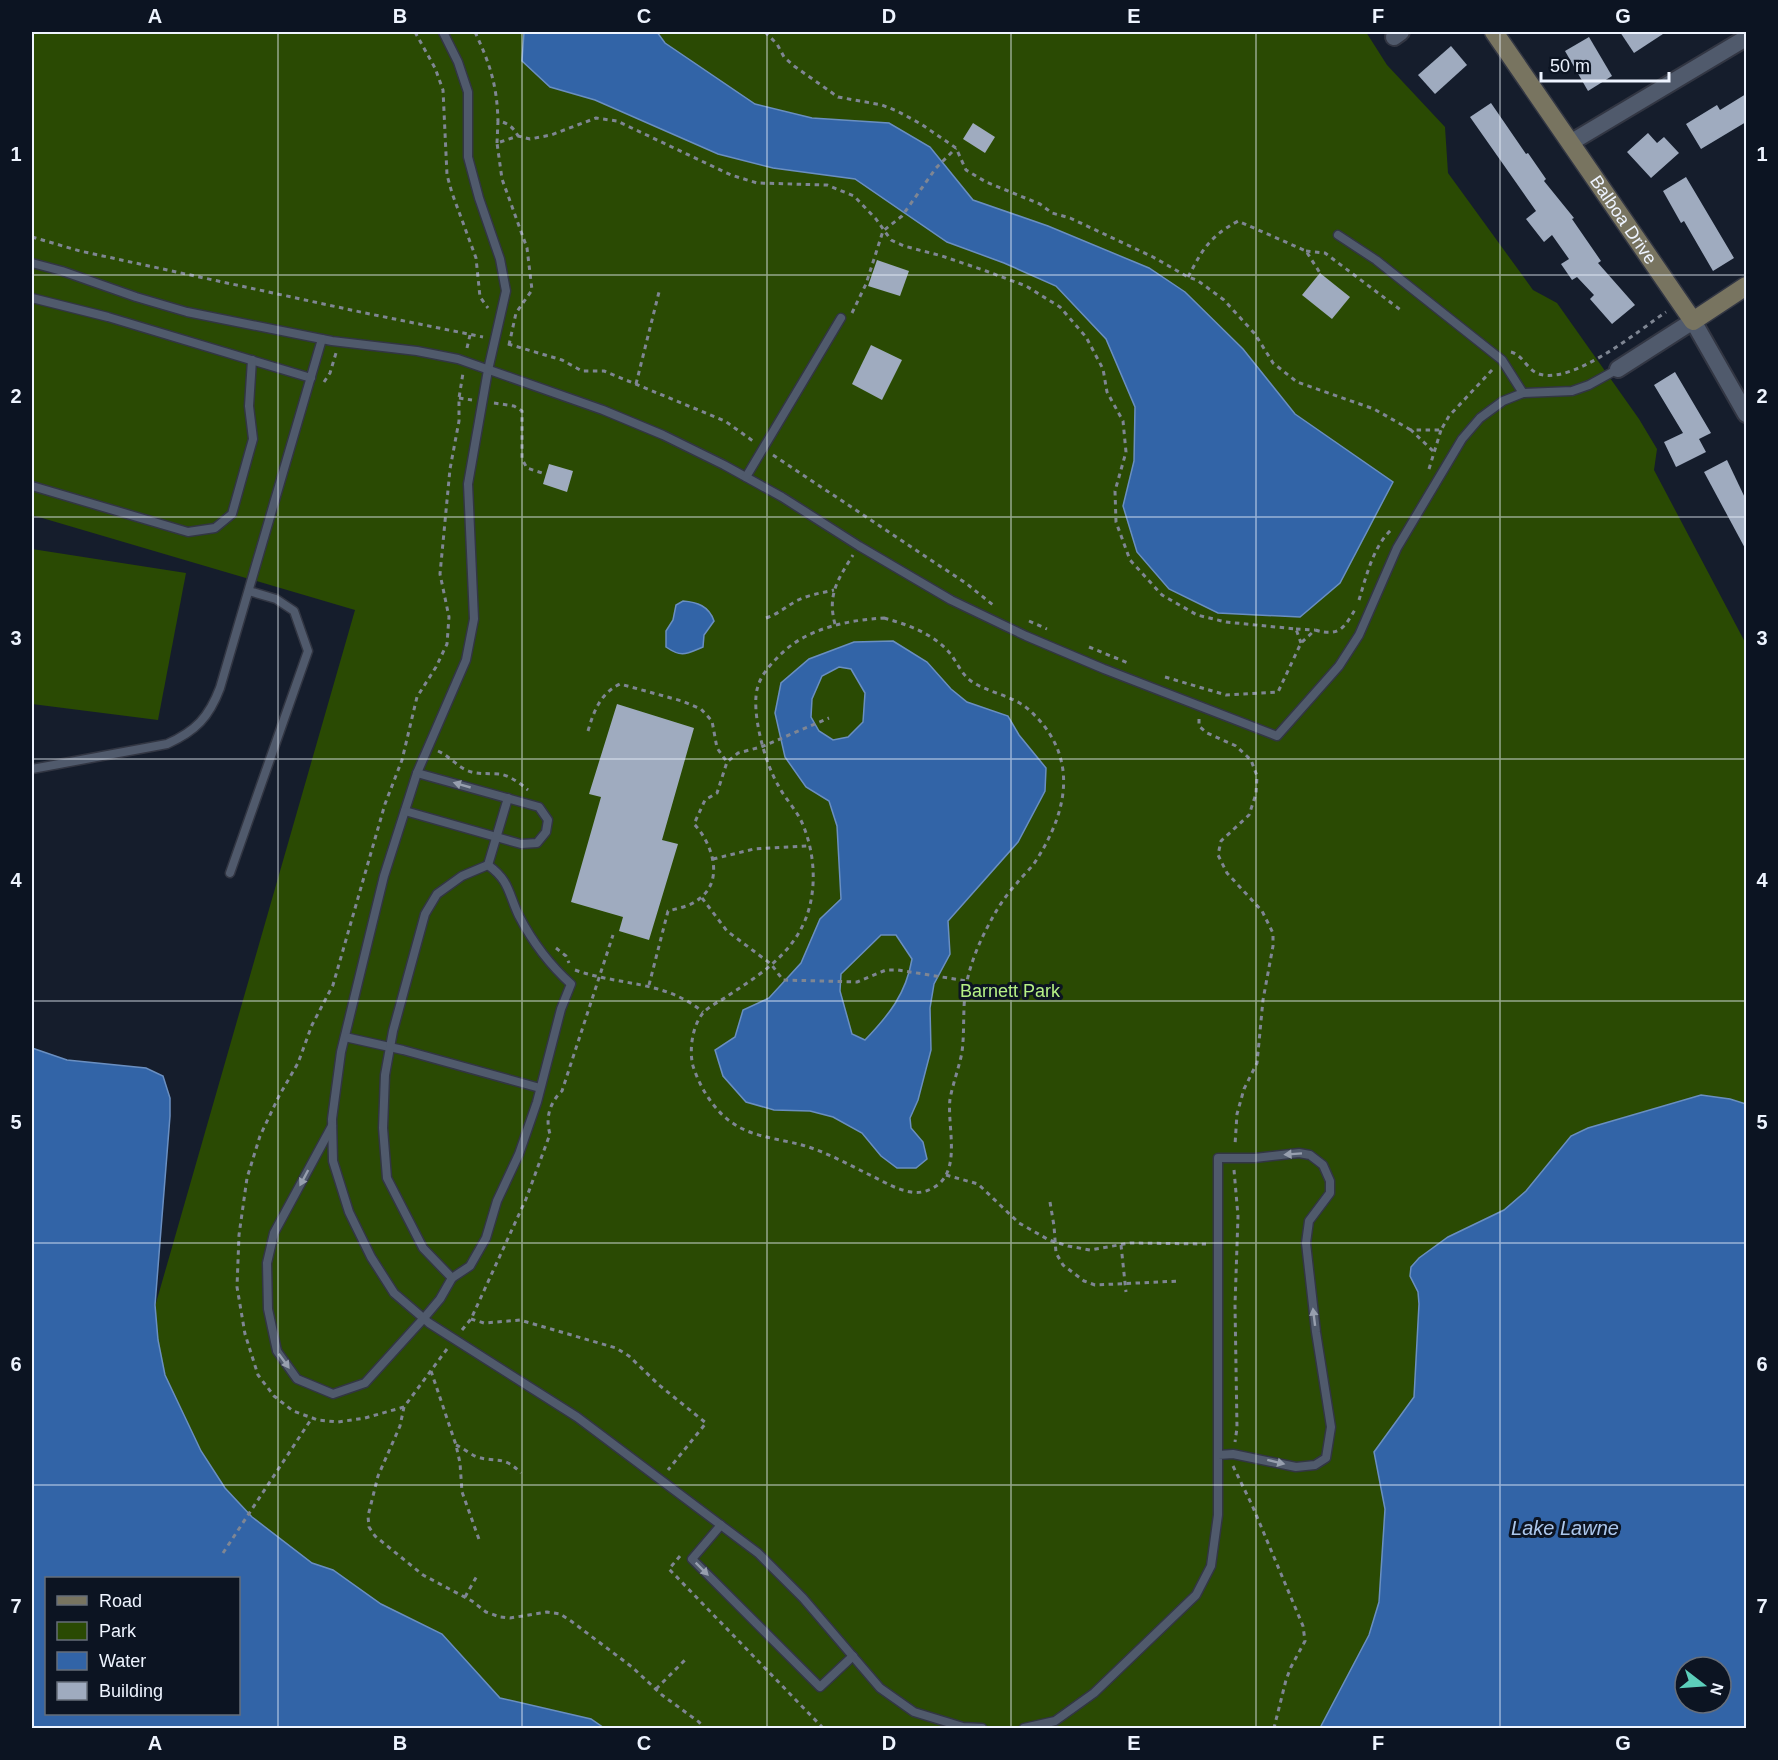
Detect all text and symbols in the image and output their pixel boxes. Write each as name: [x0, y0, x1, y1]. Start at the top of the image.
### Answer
text: A: [148, 5, 162, 27]
text: B: [393, 5, 407, 27]
text: C: [637, 5, 651, 27]
text: D: [882, 5, 896, 27]
text: E: [1127, 5, 1141, 27]
text: F: [1372, 5, 1384, 27]
text: G: [1615, 5, 1631, 27]
scale bar: [1541, 45, 1668, 83]
text: 50 m: [1550, 56, 1590, 76]
text: 1: [10, 143, 22, 165]
text: 1: [1756, 143, 1768, 165]
street label: Balboa Drive: [1586, 172, 1661, 268]
text: 2: [10, 385, 22, 407]
text: 2: [1756, 385, 1768, 407]
text: 3: [10, 627, 22, 649]
text: 3: [1756, 627, 1768, 649]
one-way arrow: [453, 780, 471, 789]
text: 4: [10, 869, 22, 891]
text: 4: [1756, 869, 1768, 891]
park label: Barnett Park: [960, 981, 1061, 1001]
text: 5: [10, 1111, 22, 1133]
text: 5: [1756, 1111, 1768, 1133]
one-way arrow: [1283, 1150, 1302, 1159]
one-way arrow: [299, 1169, 309, 1186]
one-way arrow: [1309, 1308, 1319, 1327]
one-way arrow: [278, 1352, 290, 1368]
text: 6: [10, 1353, 22, 1375]
text: 6: [1756, 1353, 1768, 1375]
one-way arrow: [1267, 1458, 1285, 1468]
water label: Lake Lawne: [1511, 1517, 1619, 1539]
one-way arrow: [695, 1561, 709, 1576]
legend: [45, 1577, 240, 1715]
text: Road: [99, 1591, 142, 1611]
text: 7: [10, 1595, 22, 1617]
text: 7: [1756, 1595, 1768, 1617]
text: Park: [99, 1621, 137, 1641]
text: Water: [99, 1651, 146, 1671]
north arrow: [1673, 1655, 1733, 1715]
text: Building: [99, 1681, 163, 1701]
text: N: [1707, 1681, 1727, 1697]
text: A: [148, 1732, 162, 1754]
text: B: [393, 1732, 407, 1754]
text: C: [637, 1732, 651, 1754]
text: D: [882, 1732, 896, 1754]
text: E: [1127, 1732, 1141, 1754]
text: F: [1372, 1732, 1384, 1754]
text: G: [1615, 1732, 1631, 1754]

